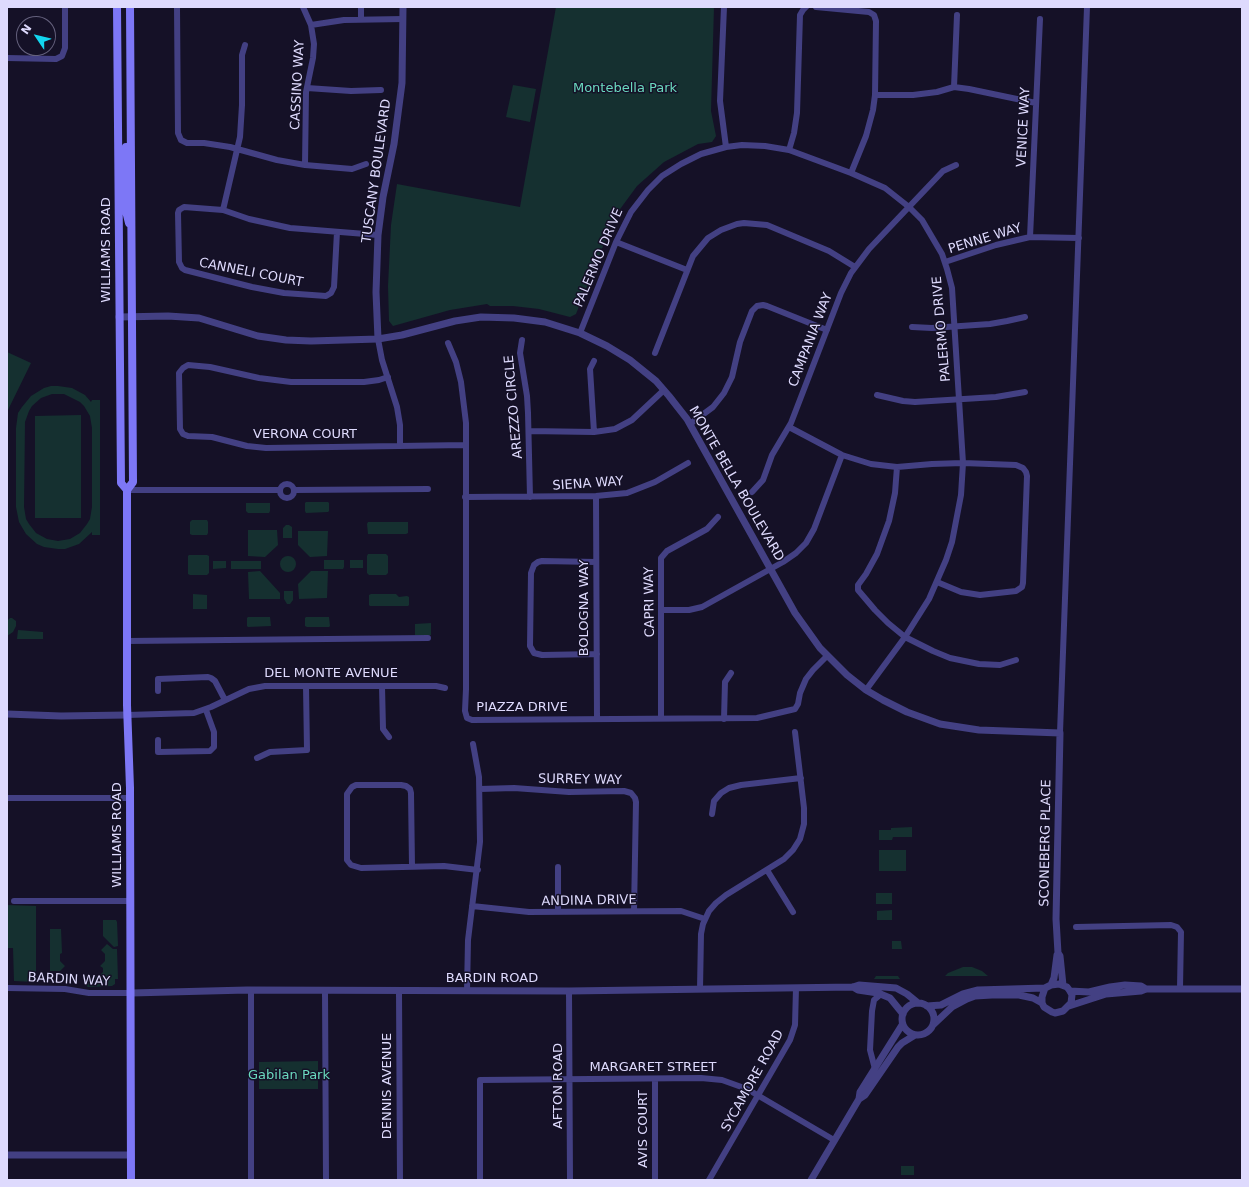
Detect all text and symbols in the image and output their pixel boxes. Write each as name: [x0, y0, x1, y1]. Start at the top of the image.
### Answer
north arrow: [16, 16, 56, 56]
text: N: [19, 22, 35, 37]
street label: CASSINO WAY: [288, 39, 308, 131]
park label: Montebella Park: [573, 81, 677, 97]
street label: VENICE WAY: [1014, 87, 1034, 167]
street label: TUSCANY BOULEVARD: [359, 98, 395, 244]
street label: WILLIAMS ROAD: [99, 197, 115, 303]
street label: PALERMO DRIVE: [571, 206, 627, 310]
street label: PENNE WAY: [946, 220, 1024, 258]
street label: CANNELI COURT: [198, 255, 304, 291]
street label: PALERMO DRIVE: [930, 276, 954, 382]
street label: CAMPANIA WAY: [786, 291, 836, 389]
street label: AREZZO CIRCLE: [502, 354, 526, 460]
street label: MONTE BELLA BOULEVARD: [685, 404, 787, 564]
street label: VERONA COURT: [253, 427, 357, 443]
street label: SIENA WAY: [552, 474, 624, 494]
street label: BOLOGNA WAY: [577, 560, 593, 656]
street label: CAPRI WAY: [642, 566, 658, 638]
street label: DEL MONTE AVENUE: [264, 666, 398, 682]
street label: PIAZZA DRIVE: [476, 700, 568, 716]
street label: SURREY WAY: [538, 771, 622, 789]
street label: SCONEBERG PLACE: [1037, 779, 1055, 907]
street label: WILLIAMS ROAD: [110, 782, 126, 888]
street label: ANDINA DRIVE: [541, 892, 637, 910]
street label: BARDIN WAY: [27, 970, 111, 990]
street label: BARDIN ROAD: [446, 971, 538, 987]
street label: SYCAMORE ROAD: [718, 1027, 788, 1135]
street label: DENNIS AVENUE: [380, 1033, 396, 1139]
street label: AFTON ROAD: [551, 1043, 567, 1129]
street label: MARGARET STREET: [589, 1060, 717, 1076]
park label: Gabilan Park: [248, 1068, 330, 1084]
street label: AVIS COURT: [636, 1090, 652, 1168]

